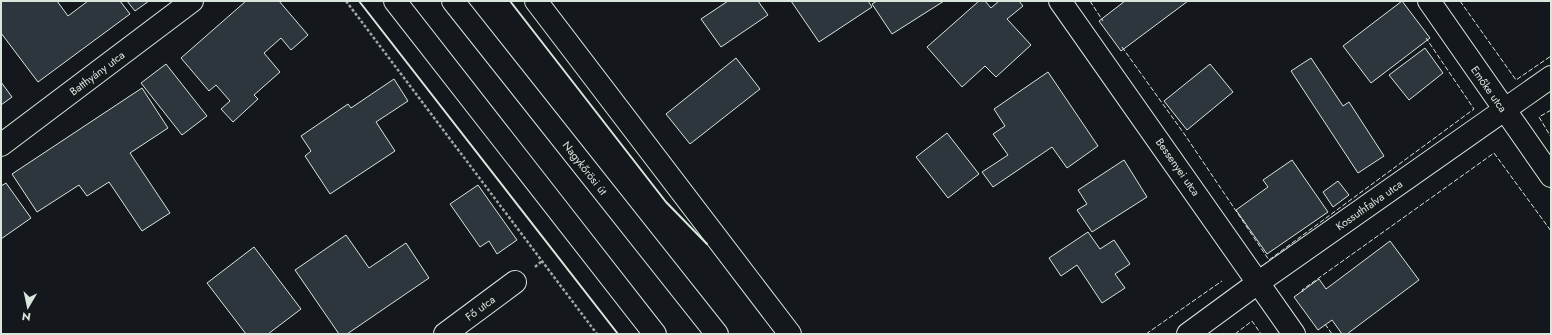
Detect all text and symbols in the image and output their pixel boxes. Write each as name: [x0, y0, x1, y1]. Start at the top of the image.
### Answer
street label: Batthyány utca: [66, 47, 128, 99]
street label: Emőke utca: [1467, 63, 1511, 115]
street label: Bessenyei utca: [1152, 135, 1204, 199]
street label: Nagykőrösi út: [559, 138, 611, 199]
street label: Kossuthfalva utca: [1332, 176, 1406, 234]
north arrow: [8, 287, 48, 327]
street label: Fő utca: [462, 291, 498, 325]
text: N: [21, 308, 32, 325]

